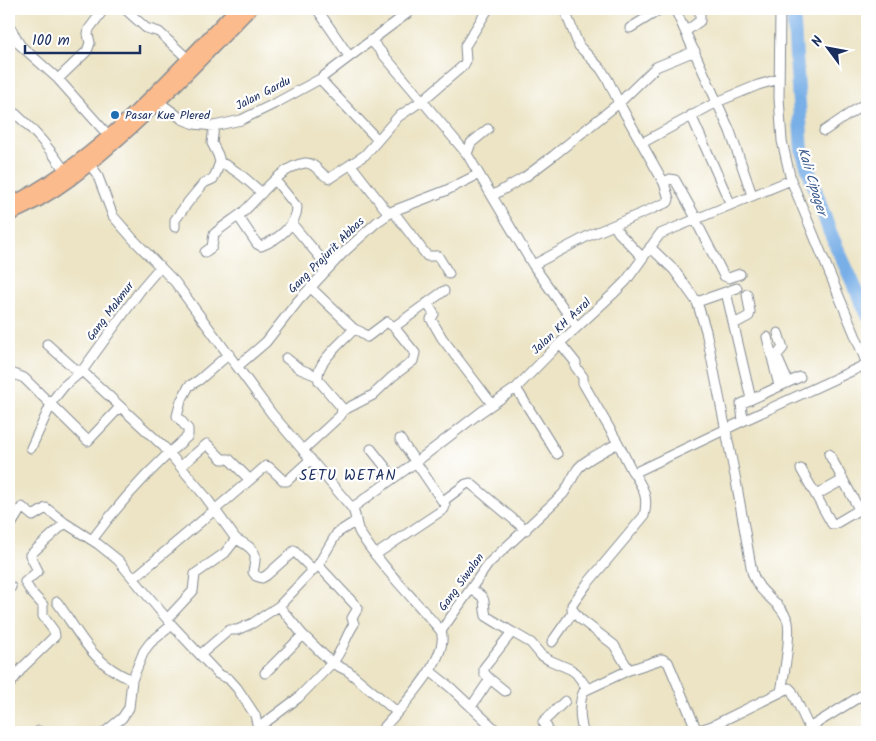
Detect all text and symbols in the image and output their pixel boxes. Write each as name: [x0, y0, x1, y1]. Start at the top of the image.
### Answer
scale bar: [25, 22, 140, 54]
north arrow: [804, 22, 854, 72]
text: 100 m: [32, 29, 70, 53]
text: N: [806, 32, 830, 51]
street label: Jalan Gardu: [232, 71, 294, 115]
place label: Pasar Kue Plered: [125, 106, 211, 125]
marker: Pasar Kue Plered: [109, 109, 121, 121]
water label: Kali Cipager: [791, 145, 834, 221]
street label: Gang Prajurit Abbas: [284, 213, 369, 298]
street label: Gang Makmur: [82, 277, 140, 345]
street label: Jalan KH Asral: [527, 293, 596, 359]
district label: SETU WETAN: [299, 464, 397, 488]
street label: Gang Siwalan: [434, 549, 489, 615]

